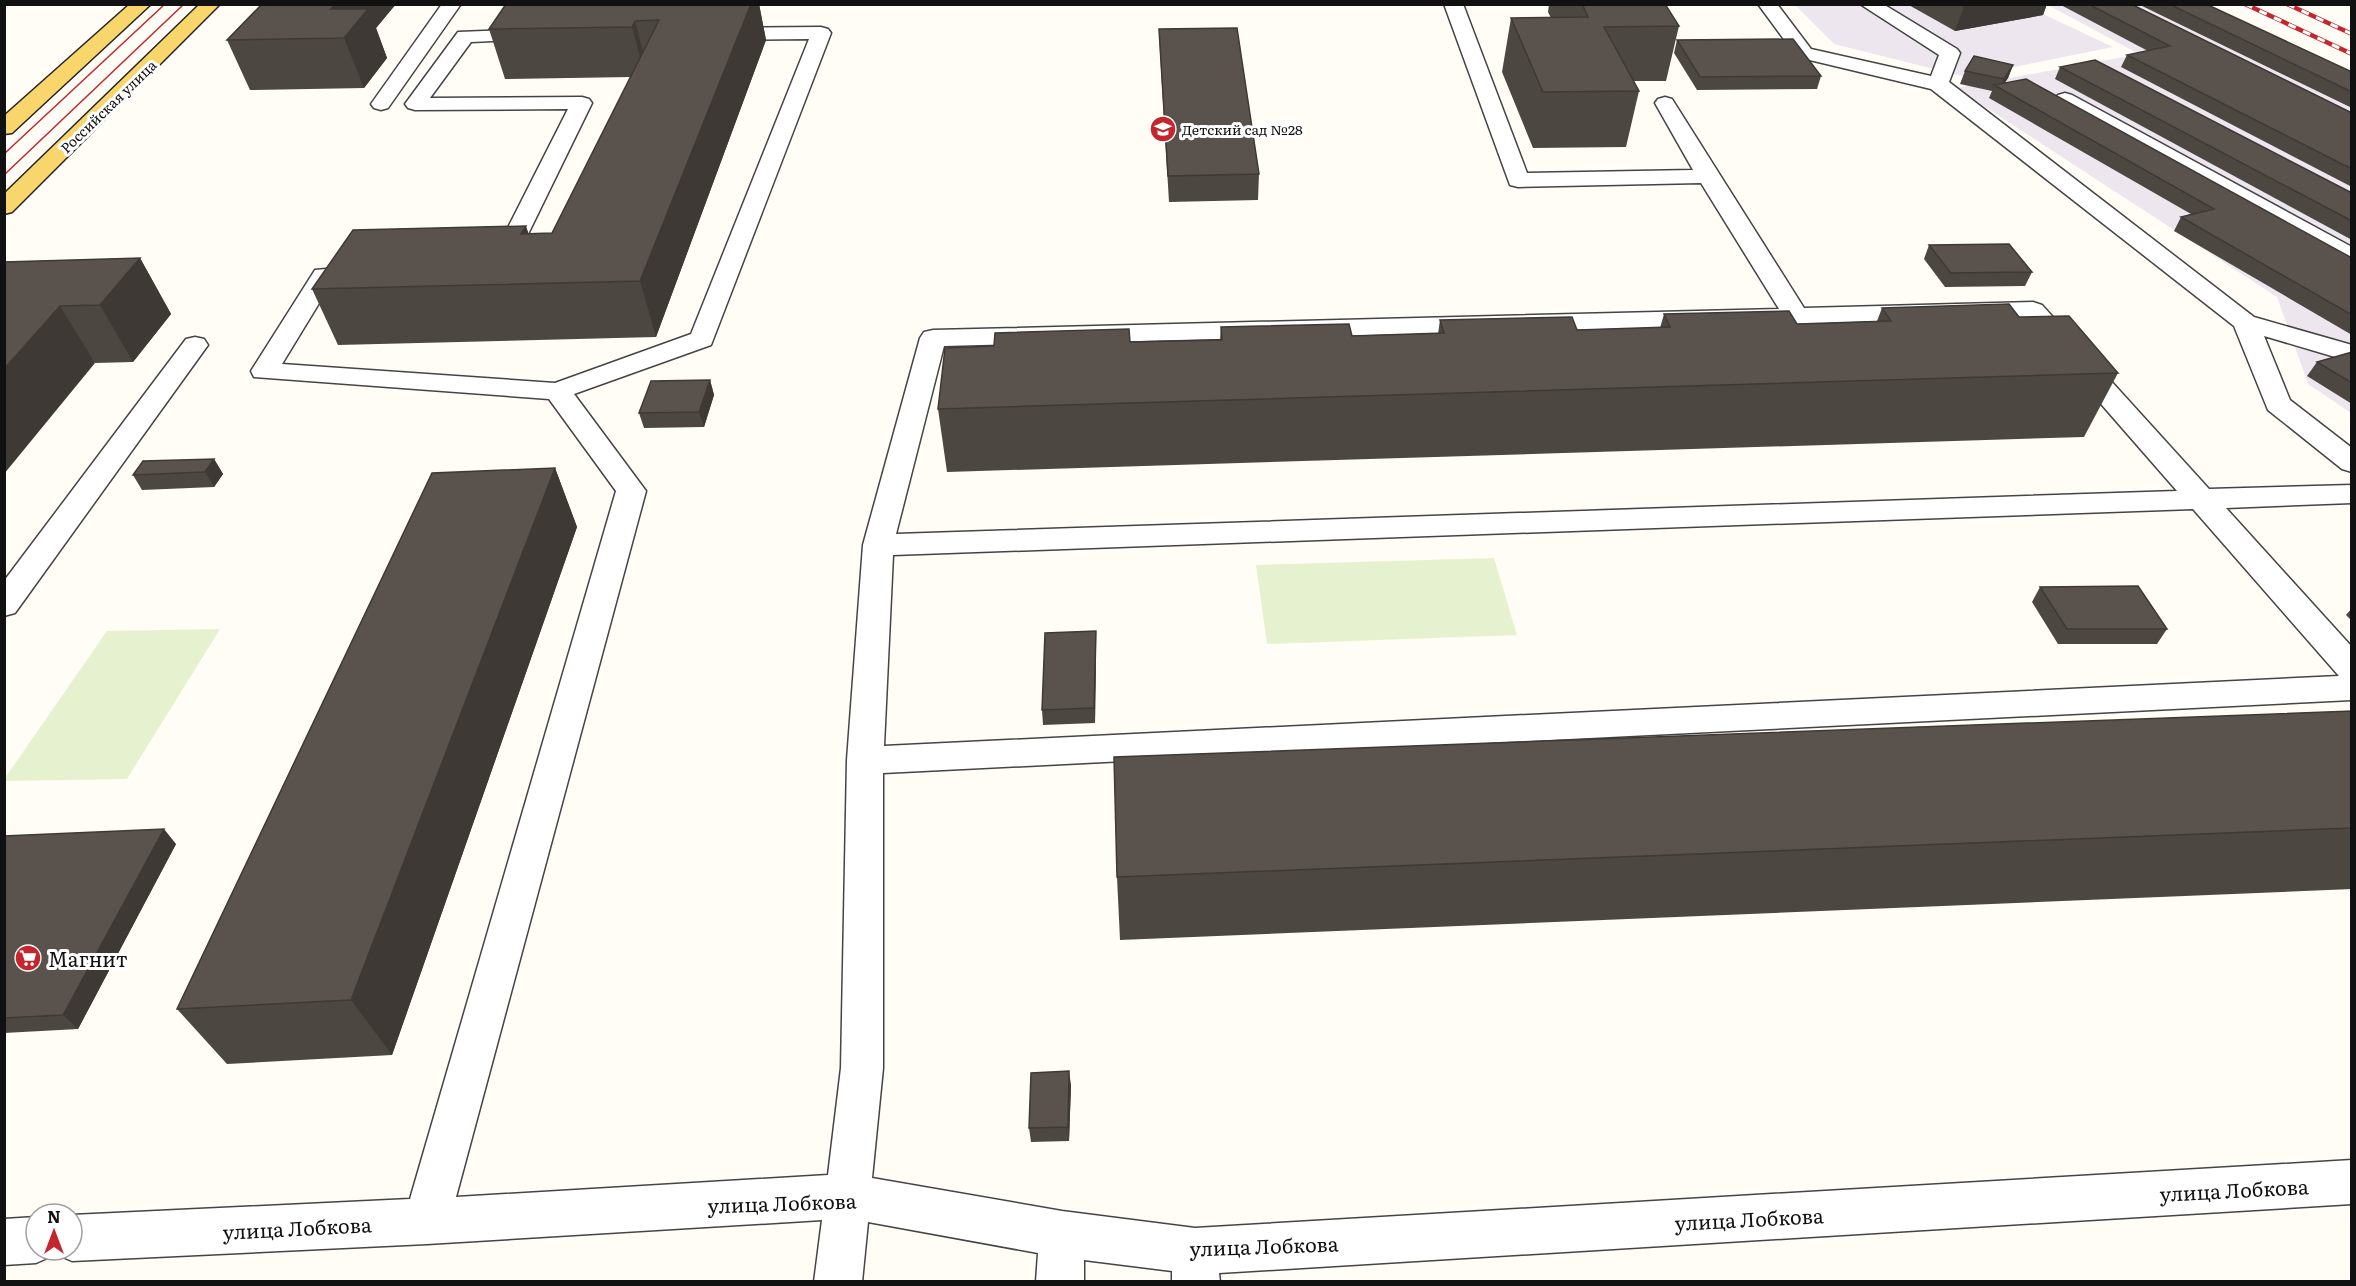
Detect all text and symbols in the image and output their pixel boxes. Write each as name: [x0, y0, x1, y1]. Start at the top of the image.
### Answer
street label: Российская улица: [56, 55, 161, 157]
school or university icon: Детский сад №28: [1148, 114, 1178, 144]
place label: Детский сад №28: [1182, 119, 1303, 139]
supermarket icon: Магнит: [13, 943, 43, 973]
place label: Магнит: [48, 943, 128, 973]
street label: улица Лобкова: [2159, 1170, 2310, 1208]
street label: улица Лобкова: [707, 1184, 857, 1220]
street label: улица Лобкова: [1674, 1199, 1825, 1237]
north arrow: [24, 1202, 84, 1262]
text: N: [47, 1204, 61, 1228]
street label: улица Лобкова: [222, 1208, 373, 1246]
street label: улица Лобкова: [1189, 1227, 1339, 1263]

